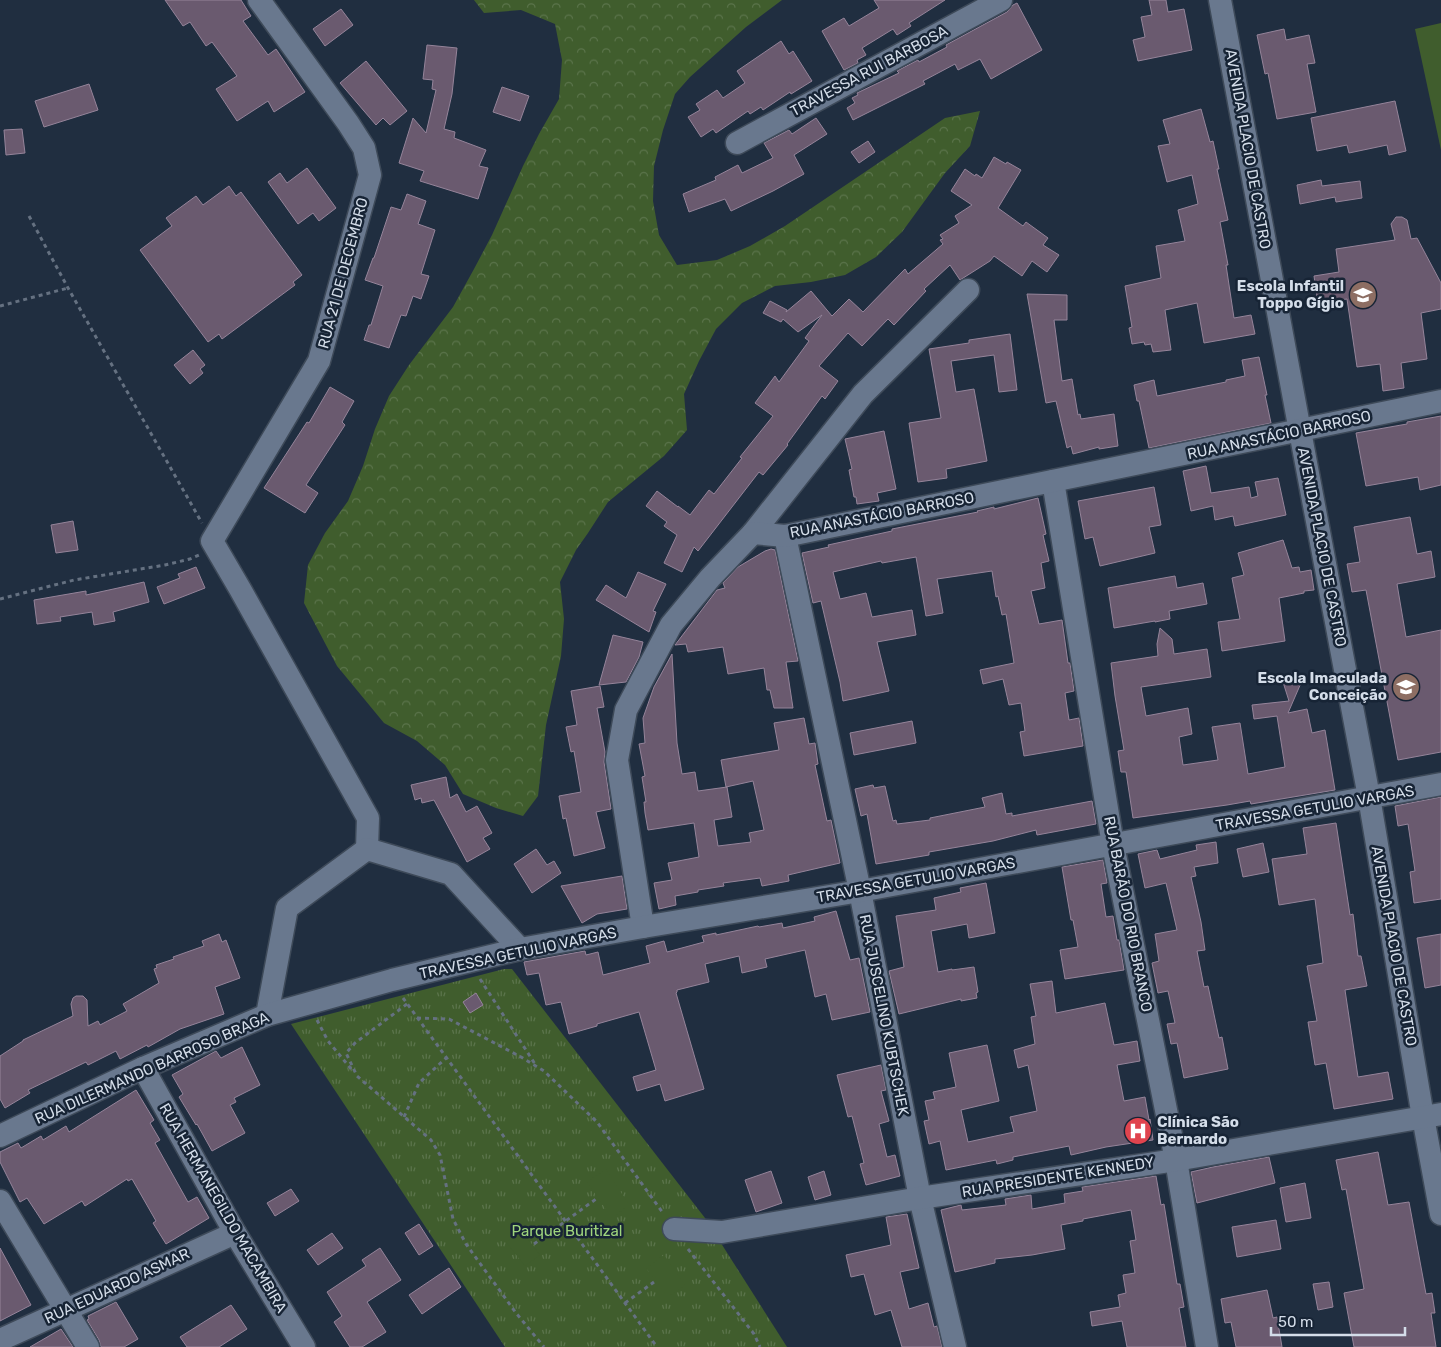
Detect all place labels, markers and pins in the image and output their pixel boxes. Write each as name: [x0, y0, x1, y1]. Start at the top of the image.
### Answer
place label: Escola Infantil Toppo Gígio: [1237, 277, 1344, 312]
school or university icon: Escola Infantil Toppo Gígio: [1348, 280, 1378, 310]
place label: Escola Imaculada Conceição: [1257, 669, 1387, 704]
school or university icon: Escola Imaculada Conceição: [1391, 672, 1421, 702]
place label: Clínica São Bernardo: [1157, 1113, 1239, 1148]
hospital icon: Clínica São Bernardo: [1123, 1116, 1153, 1146]

